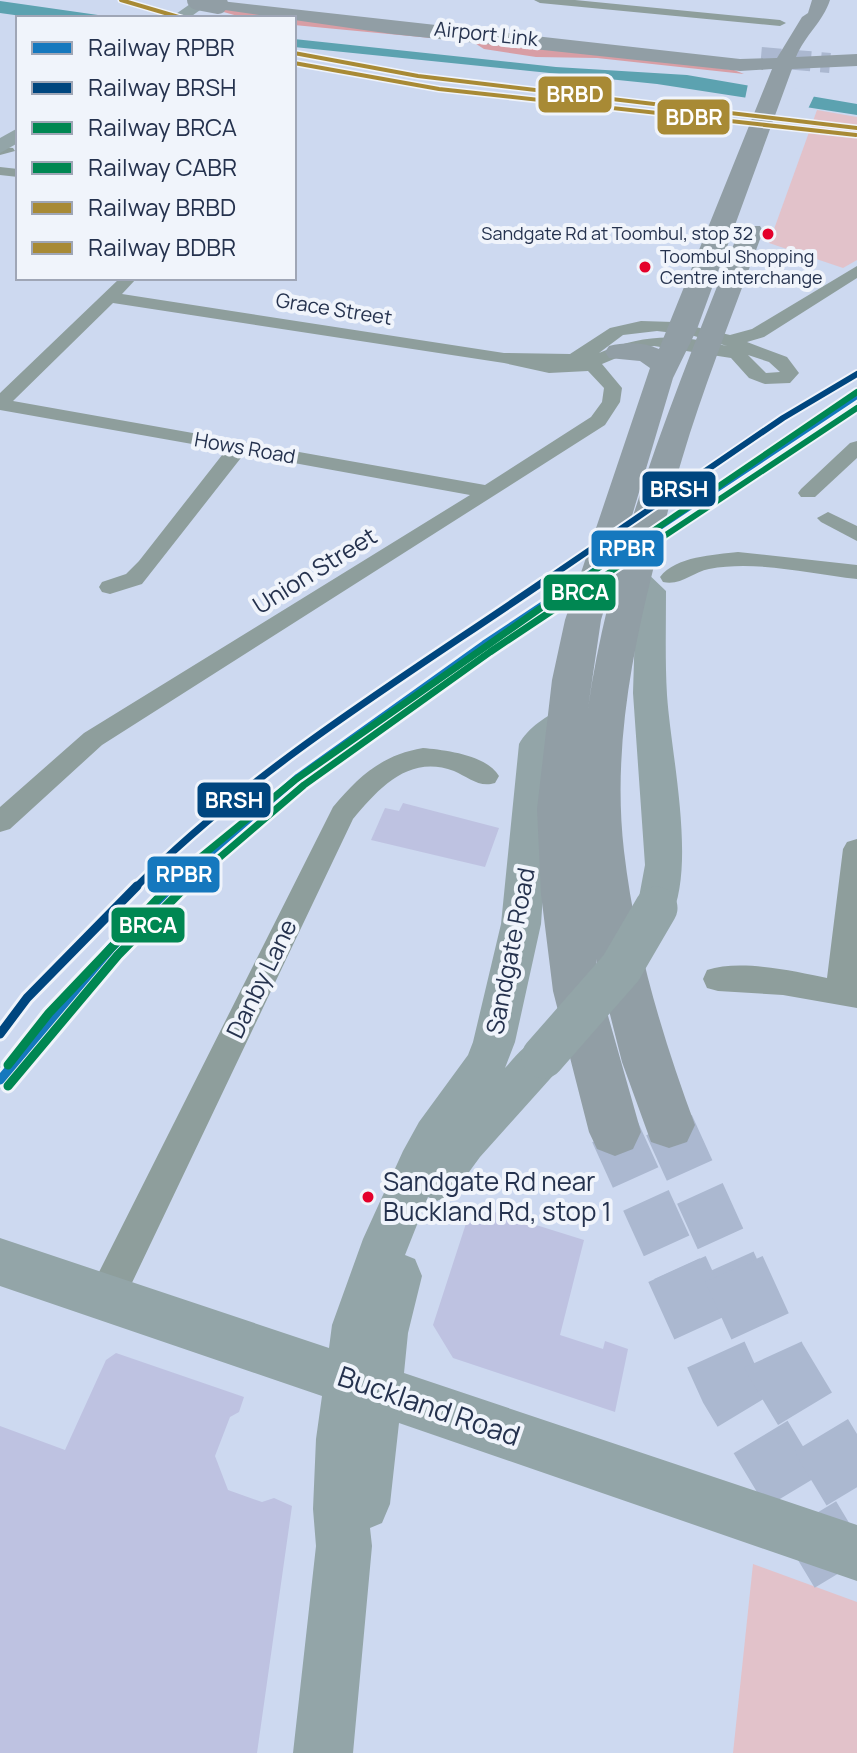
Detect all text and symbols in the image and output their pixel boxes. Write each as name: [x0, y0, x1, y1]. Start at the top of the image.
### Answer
street label: Airport Link: [433, 15, 540, 52]
legend: [16, 16, 296, 280]
text: Railway RPBR: [88, 30, 235, 63]
text: Railway BRSH: [88, 70, 237, 103]
line badge: BRBD: [537, 75, 613, 114]
text: BRBD: [546, 79, 604, 109]
line badge: BDBR: [656, 98, 731, 136]
text: BDBR: [665, 102, 723, 132]
text: Railway BRCA: [88, 110, 237, 143]
text: Railway CABR: [88, 150, 237, 183]
text: Railway BRBD: [88, 190, 236, 223]
place label: Sandgate Rd at Toombul, stop 32: [481, 221, 753, 245]
marker: Sandgate Rd at Toombul, stop 32: [760, 226, 776, 242]
text: Railway BDBR: [88, 230, 236, 263]
place label: Toombul Shopping Centre interchange: [660, 244, 823, 289]
marker: Toombul Shopping Centre interchange: [637, 259, 653, 275]
street label: Grace Street: [274, 286, 394, 331]
street label: Hows Road: [193, 425, 298, 470]
line badge: BRSH: [641, 470, 717, 508]
text: BRSH: [650, 474, 708, 504]
street label: Union Street: [246, 519, 383, 621]
line badge: RPBR: [590, 529, 665, 568]
text: RPBR: [599, 533, 655, 563]
line badge: BRCA: [542, 573, 617, 612]
text: BRCA: [551, 577, 609, 607]
line badge: BRSH: [196, 781, 272, 819]
text: BRSH: [205, 785, 263, 815]
line badge: RPBR: [146, 855, 221, 894]
text: RPBR: [156, 859, 212, 889]
street label: Sandgate Road: [477, 865, 542, 1037]
line badge: BRCA: [110, 906, 186, 944]
text: BRCA: [119, 910, 177, 940]
street label: Danby Lane: [218, 913, 304, 1043]
place label: Sandgate Rd near Buckland Rd, stop 1: [383, 1163, 612, 1229]
marker: Sandgate Rd near Buckland Rd, stop 1: [360, 1189, 376, 1205]
street label: Buckland Road: [333, 1356, 526, 1454]

